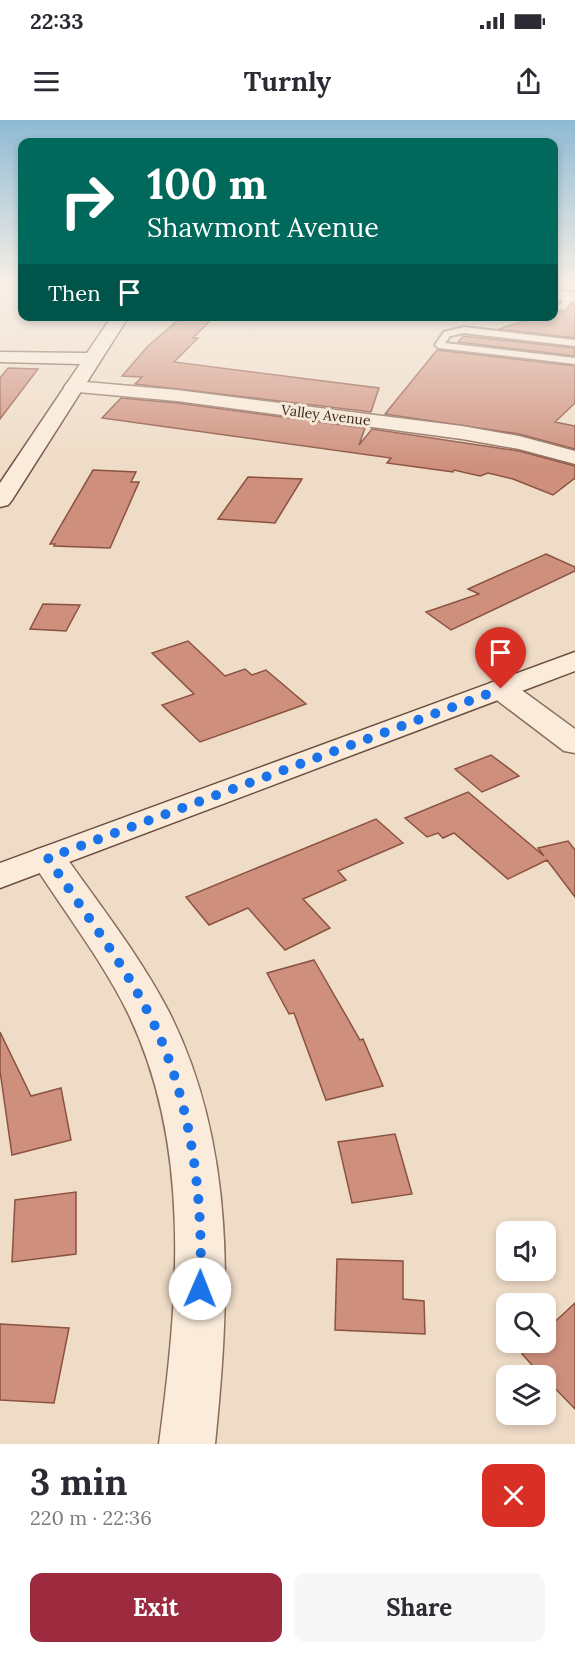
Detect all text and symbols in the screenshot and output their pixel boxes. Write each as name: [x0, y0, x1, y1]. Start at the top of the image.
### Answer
text: 22:33: [30, 7, 84, 35]
text: Turnly: [244, 64, 331, 98]
icon: menu: [30, 65, 63, 98]
icon: share: [512, 65, 545, 98]
text: 100 m: [147, 157, 267, 211]
icon: right: [48, 162, 126, 240]
text: Shawmont Avenue: [147, 210, 379, 244]
icon: arrive: [113, 276, 146, 309]
text: Then: [48, 279, 101, 307]
street label: Valley Avenue: [279, 400, 372, 429]
pin: [475, 627, 526, 689]
icon: arrive: [484, 636, 517, 669]
map controls: [496, 1221, 556, 1425]
button: sound: [496, 1221, 556, 1281]
position arrow: [168, 1257, 232, 1321]
button: search: [496, 1293, 556, 1353]
button: layers: [496, 1365, 556, 1425]
text: 3 min: [30, 1459, 128, 1505]
button: close: [482, 1464, 545, 1527]
text: 220 m · 22:36: [30, 1505, 152, 1530]
button: Exit: [30, 1573, 282, 1642]
button: Share: [294, 1573, 545, 1642]

